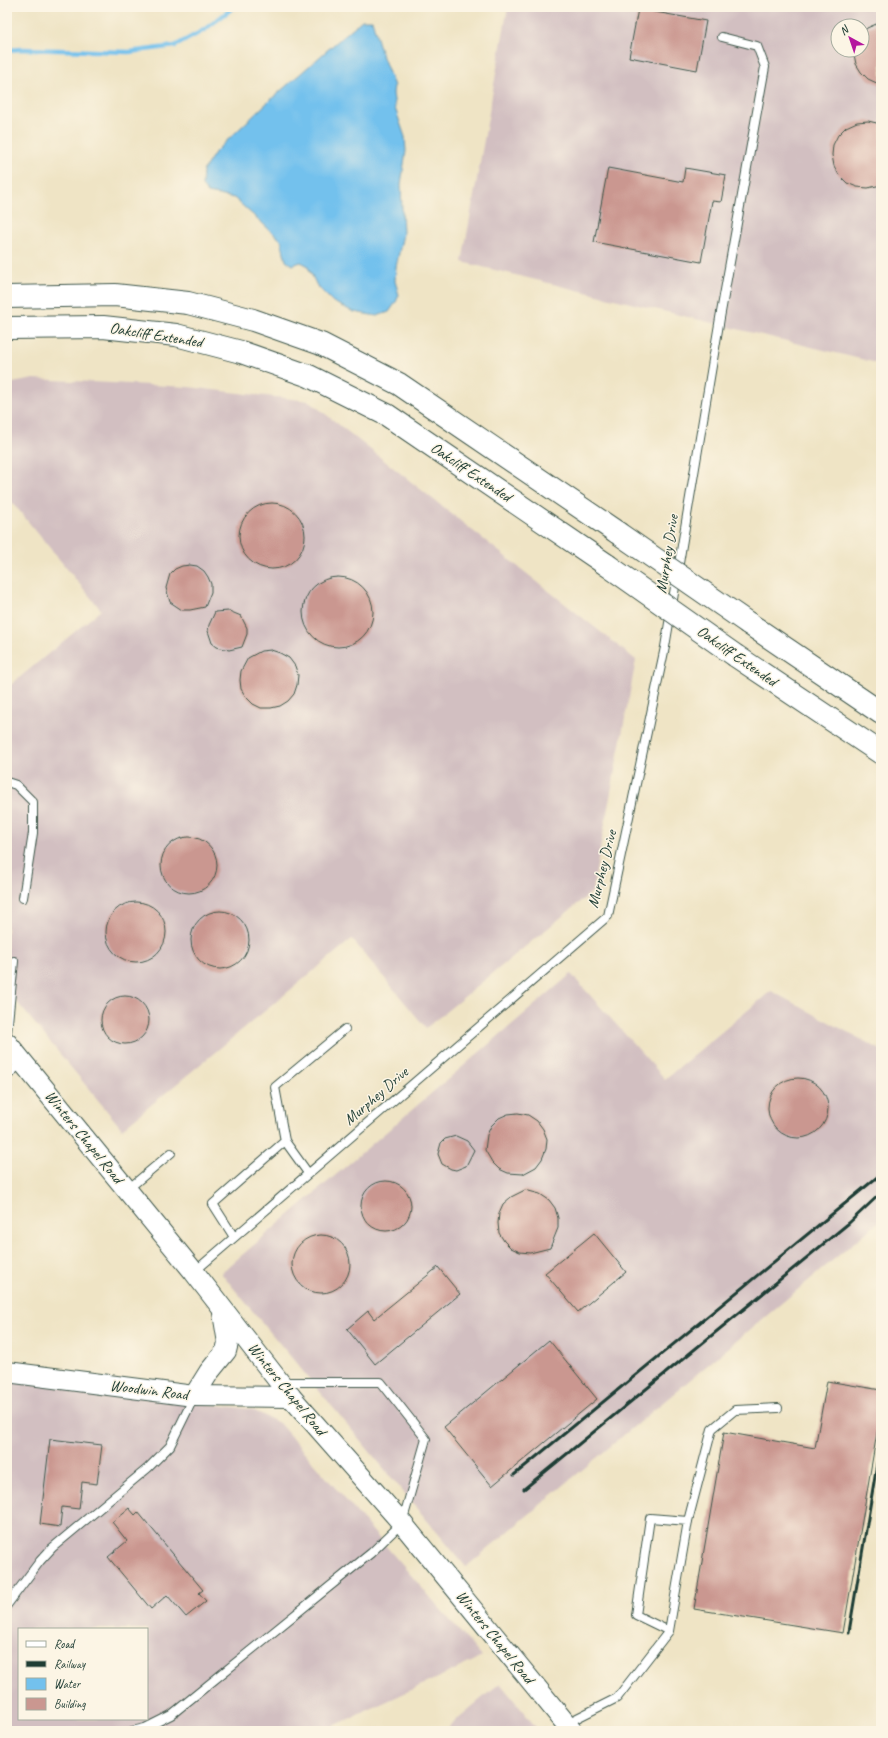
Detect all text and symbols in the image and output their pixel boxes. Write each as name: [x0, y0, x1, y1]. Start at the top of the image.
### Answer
north arrow: [830, 18, 870, 58]
text: N: [836, 21, 852, 38]
street label: Oakcliff Extended: [108, 318, 206, 353]
street label: Oakcliff Extended: [427, 438, 518, 508]
street label: Murphey Drive: [651, 511, 683, 595]
street label: Oakcliff Extended: [693, 621, 783, 693]
street label: Murphey Drive: [583, 826, 622, 910]
street label: Murphey Drive: [339, 1061, 414, 1130]
street label: Winters Chapel Road: [40, 1086, 129, 1190]
street label: Winters Chapel Road: [243, 1338, 332, 1442]
street label: Woodwin Road: [109, 1375, 192, 1405]
street label: Winters Chapel Road: [451, 1586, 540, 1690]
legend: [18, 1628, 148, 1720]
text: Road: [54, 1636, 76, 1652]
text: Railway: [54, 1656, 86, 1672]
text: Water: [54, 1676, 82, 1692]
text: Building: [54, 1696, 86, 1712]

